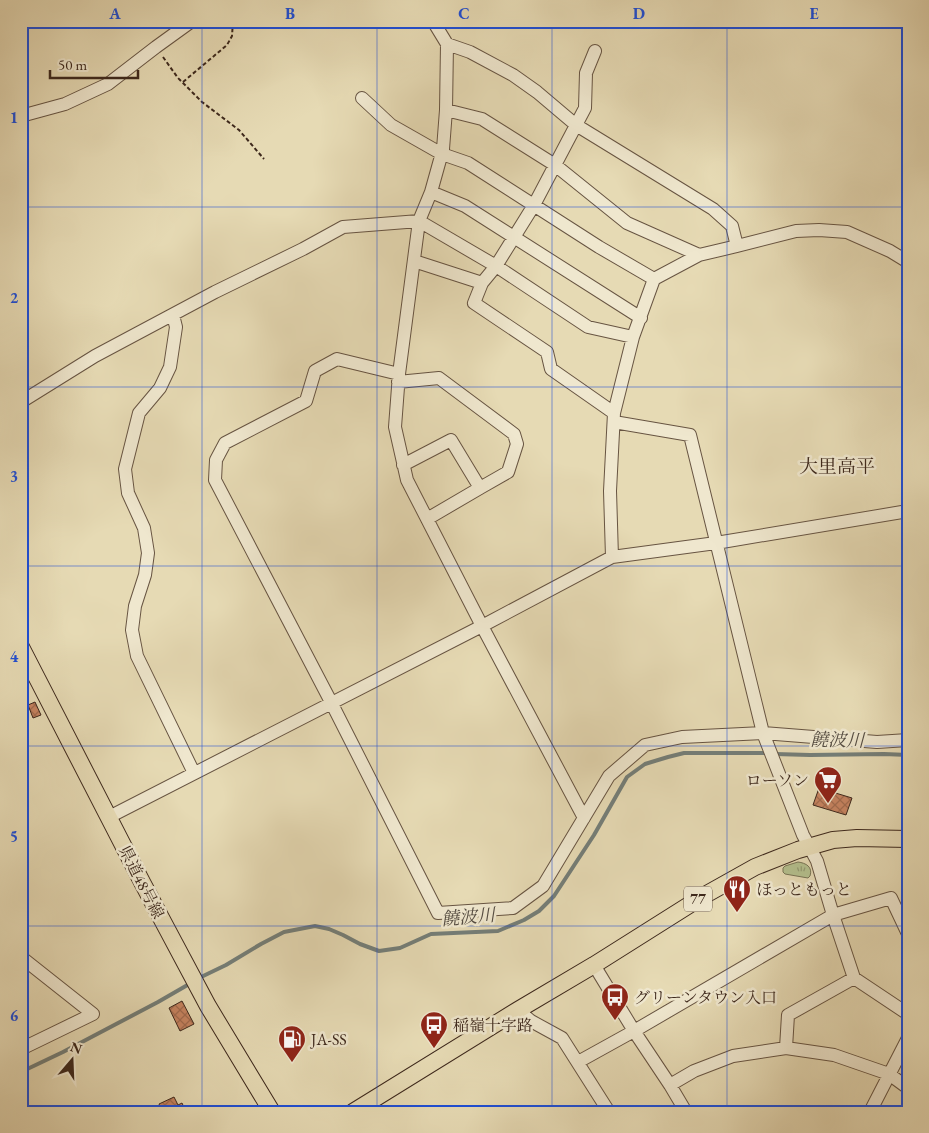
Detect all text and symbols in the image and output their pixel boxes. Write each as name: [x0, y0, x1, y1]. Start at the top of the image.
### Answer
text: A: [108, 3, 121, 24]
text: B: [285, 3, 295, 24]
text: C: [458, 3, 470, 24]
text: D: [633, 3, 645, 24]
text: E: [809, 3, 819, 24]
scale bar: [50, 48, 138, 80]
text: 50 m: [58, 55, 87, 74]
text: 1: [10, 107, 18, 128]
text: 2: [10, 287, 19, 308]
district label: 大里高平: [799, 454, 875, 479]
text: 3: [10, 466, 18, 487]
text: 4: [10, 646, 19, 667]
water label: 饒波川: [810, 728, 866, 752]
supermarket icon: ローソン: [813, 765, 843, 804]
place label: ローソン: [746, 770, 809, 791]
text: 5: [10, 826, 18, 847]
street label: 県道48号線: [114, 842, 169, 922]
restaurant icon: ほっともっと: [722, 874, 752, 913]
place label: ほっともっと: [756, 879, 852, 900]
road number: 77: [684, 886, 712, 912]
water label: 饒波川: [440, 903, 498, 930]
bus stop icon: グリーンタウン入口: [600, 982, 630, 1021]
place label: グリーンタウン入口: [634, 987, 777, 1008]
text: 6: [10, 1005, 19, 1026]
bus stop icon: 稲嶺十字路: [419, 1010, 449, 1049]
place label: 稲嶺十字路: [453, 1015, 533, 1036]
fuel station icon: JA-SS: [277, 1024, 307, 1063]
place label: JA-SS: [309, 1029, 347, 1050]
north arrow: [48, 1036, 98, 1086]
text: N: [68, 1037, 85, 1058]

